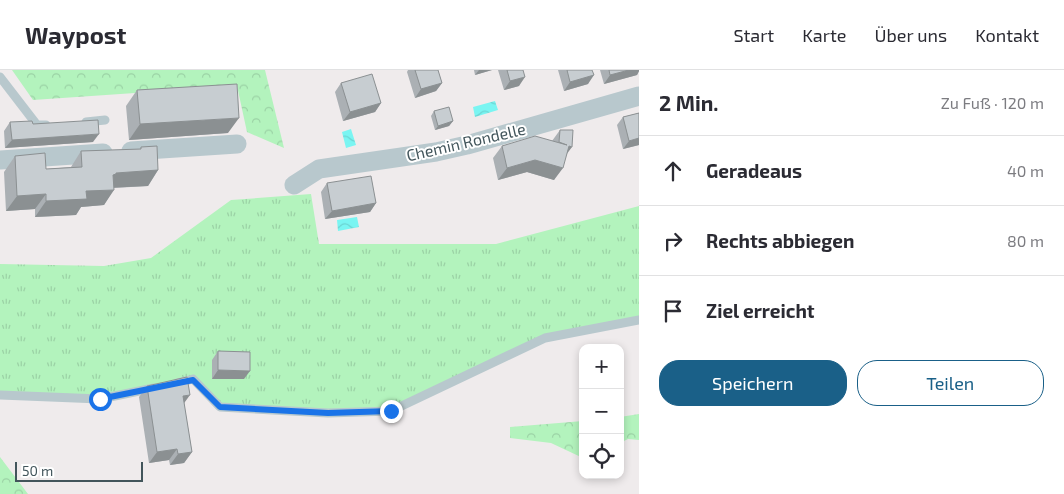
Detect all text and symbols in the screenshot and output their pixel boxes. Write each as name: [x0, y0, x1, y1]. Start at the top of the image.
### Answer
text: Waypost: [25, 20, 126, 49]
text: Start: [733, 24, 774, 46]
text: Karte: [802, 24, 847, 46]
text: Über uns: [875, 24, 947, 46]
text: Kontakt: [975, 24, 1039, 46]
text: 2 Min.: [659, 90, 719, 115]
text: Zu Fuß · 120 m: [941, 93, 1044, 112]
street label: Chemin Rondelle: [404, 119, 527, 164]
icon: ahead: [659, 157, 687, 185]
text: Geradeaus: [706, 159, 802, 182]
text: 40 m: [1007, 161, 1044, 180]
icon: right: [659, 227, 687, 255]
text: Rechts abbiegen: [706, 229, 854, 252]
text: 80 m: [1007, 231, 1044, 250]
icon: arrive: [659, 297, 687, 325]
text: Ziel erreicht: [706, 299, 815, 322]
map controls: [579, 344, 624, 479]
button: +: [579, 344, 624, 389]
button: Speichern: [659, 360, 847, 406]
button: Teilen: [857, 360, 1044, 406]
route start: [89, 388, 112, 411]
button: −: [579, 389, 624, 434]
route end: [380, 400, 403, 423]
button: locate: [579, 434, 624, 479]
scale bar: [15, 459, 142, 482]
text: 50 m: [22, 462, 53, 479]

